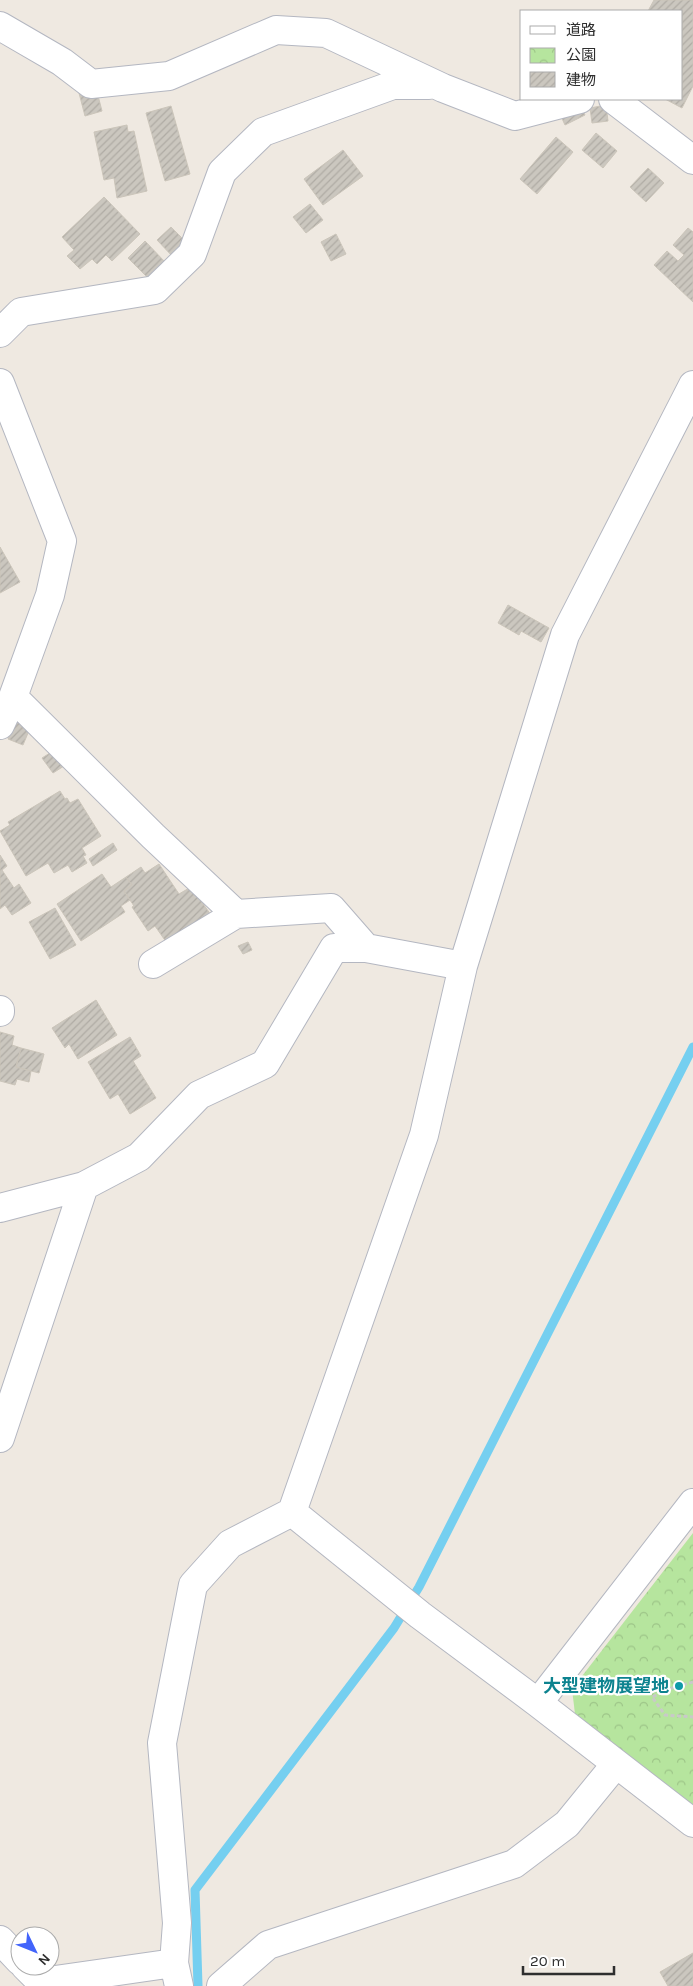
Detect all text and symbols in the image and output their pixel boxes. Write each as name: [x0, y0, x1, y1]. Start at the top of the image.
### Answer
legend: [520, 10, 683, 100]
text: 道路: [566, 21, 596, 39]
text: 公園: [566, 46, 596, 64]
text: 建物: [566, 71, 596, 89]
place label: 大型建物展望地: [543, 1675, 669, 1697]
marker: 大型建物展望地: [673, 1680, 685, 1692]
north arrow: [10, 1926, 60, 1976]
scale bar: [523, 1944, 614, 1976]
text: N: [34, 1950, 54, 1969]
text: 20 m: [530, 1952, 565, 1970]

